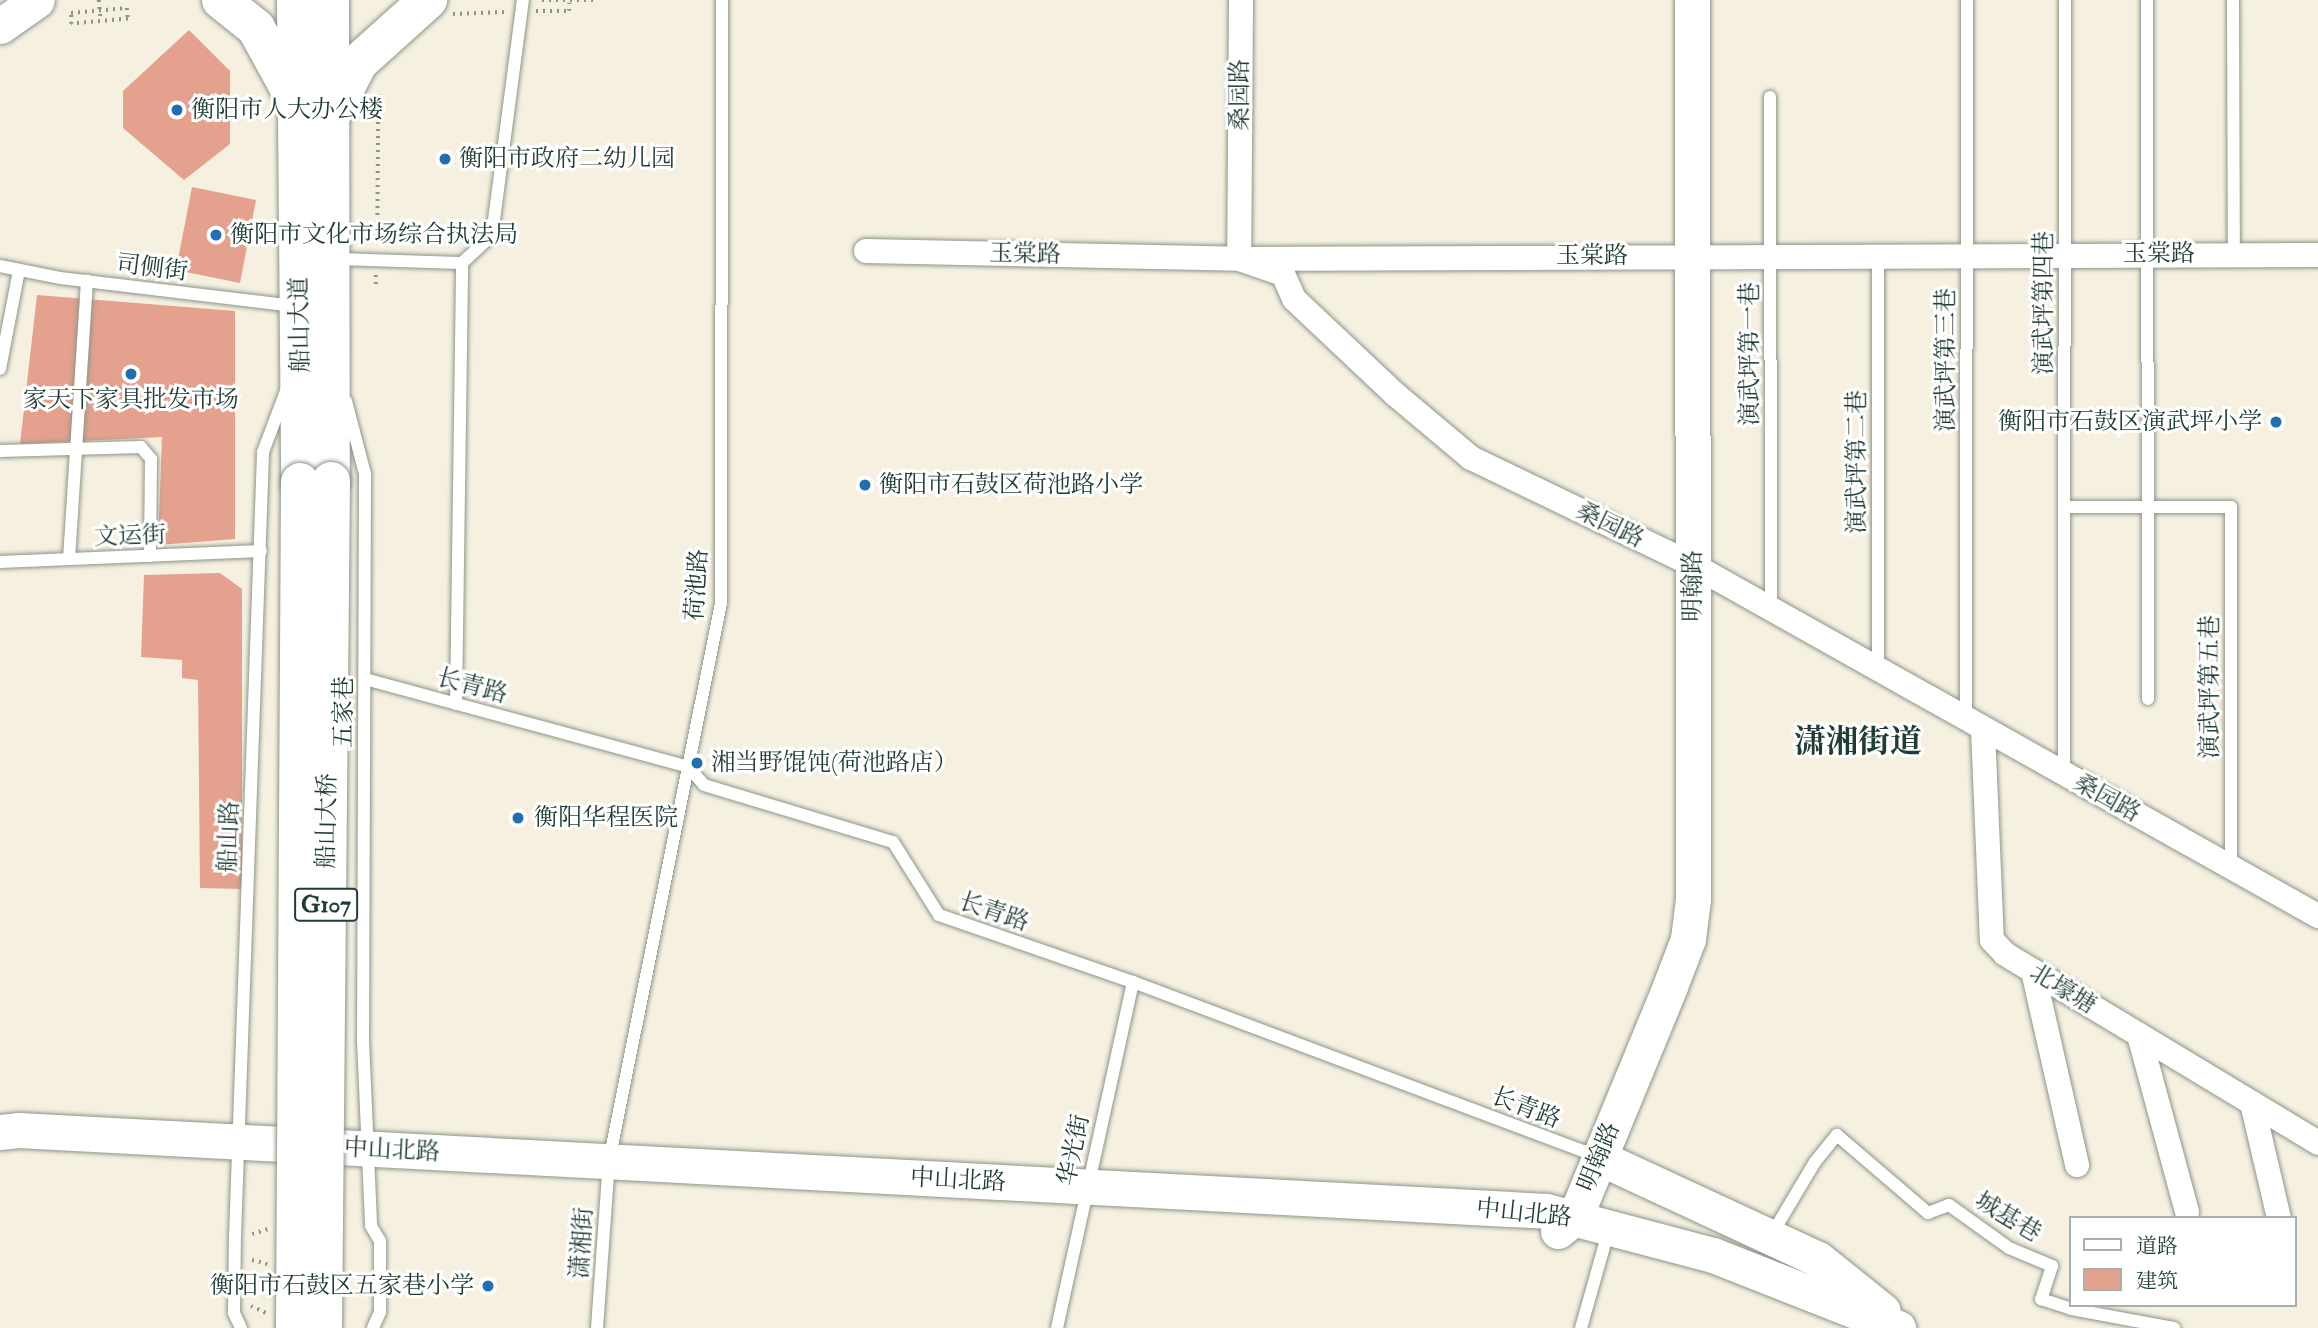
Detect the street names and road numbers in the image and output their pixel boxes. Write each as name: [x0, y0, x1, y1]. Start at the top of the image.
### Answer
street label: 桑园路: [1226, 59, 1254, 131]
street label: 演武坪第四巷: [2030, 231, 2058, 375]
street label: 玉棠路: [989, 239, 1061, 269]
street label: 玉棠路: [2123, 240, 2195, 268]
street label: 玉棠路: [1556, 242, 1628, 270]
street label: 司侧街: [115, 249, 189, 287]
street label: 船山大道: [285, 277, 315, 373]
street label: 演武坪第一巷: [1736, 282, 1764, 426]
street label: 演武坪第三巷: [1932, 288, 1960, 432]
street label: 演武坪第二巷: [1843, 390, 1871, 534]
street label: 桑园路: [1571, 496, 1649, 554]
street label: 文运街: [94, 520, 166, 552]
street label: 荷池路: [680, 548, 714, 622]
street label: 明翰路: [1679, 550, 1707, 622]
street label: 演武坪第五巷: [2196, 615, 2224, 759]
street label: 长青路: [433, 663, 511, 709]
street label: 五家巷: [330, 676, 358, 748]
street label: 桑园路: [2069, 768, 2145, 828]
street label: 船山大桥: [312, 773, 342, 869]
street label: 船山路: [213, 801, 245, 873]
road number: G107: [293, 885, 359, 924]
street label: 长青路: [955, 887, 1033, 937]
street label: 北壕塘: [2025, 958, 2101, 1020]
street label: 长青路: [1487, 1082, 1565, 1134]
street label: 华光街: [1052, 1112, 1096, 1188]
street label: 明翰路: [1572, 1118, 1626, 1196]
street label: 中山北路: [343, 1133, 441, 1167]
street label: 中山北路: [909, 1163, 1007, 1197]
street label: 城基巷: [1970, 1186, 2046, 1248]
street label: 中山北路: [1475, 1194, 1573, 1232]
street label: 潇湘街: [565, 1206, 599, 1280]

